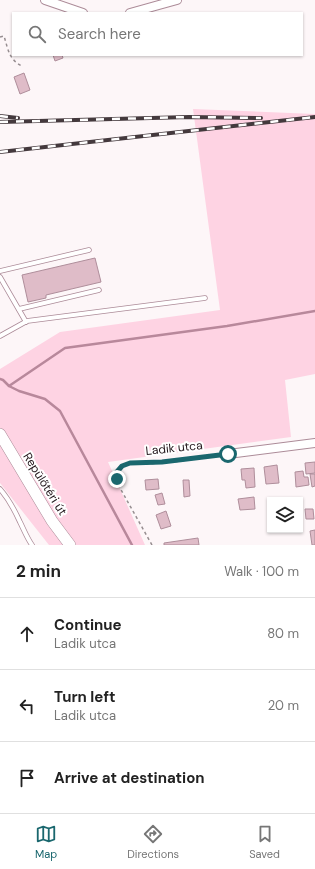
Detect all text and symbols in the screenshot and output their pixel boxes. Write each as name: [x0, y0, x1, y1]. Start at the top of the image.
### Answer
search box: [12, 12, 303, 56]
icon: search: [26, 23, 48, 45]
text: Search here: [58, 24, 141, 44]
street label: Ladik utca: [145, 437, 203, 459]
route start: [219, 445, 237, 463]
street label: Repülőtéri út: [19, 450, 71, 519]
route end: [108, 470, 126, 488]
map controls: [267, 497, 303, 533]
button: layers: [267, 497, 303, 533]
text: 2 min: [16, 560, 61, 582]
text: Walk · 100 m: [224, 563, 299, 580]
text: Continue: [54, 615, 122, 635]
icon: ahead: [16, 623, 38, 645]
text: 80 m: [267, 625, 299, 642]
text: Ladik utca: [54, 635, 116, 652]
text: Turn left: [54, 687, 115, 707]
icon: left: [16, 695, 38, 717]
text: 20 m: [268, 697, 299, 714]
text: Ladik utca: [54, 707, 116, 724]
icon: arrive: [16, 767, 38, 789]
text: Arrive at destination: [54, 768, 205, 788]
tab: Map: [35, 823, 57, 861]
tab: Directions: [127, 823, 179, 861]
tab: Saved: [249, 823, 280, 861]

